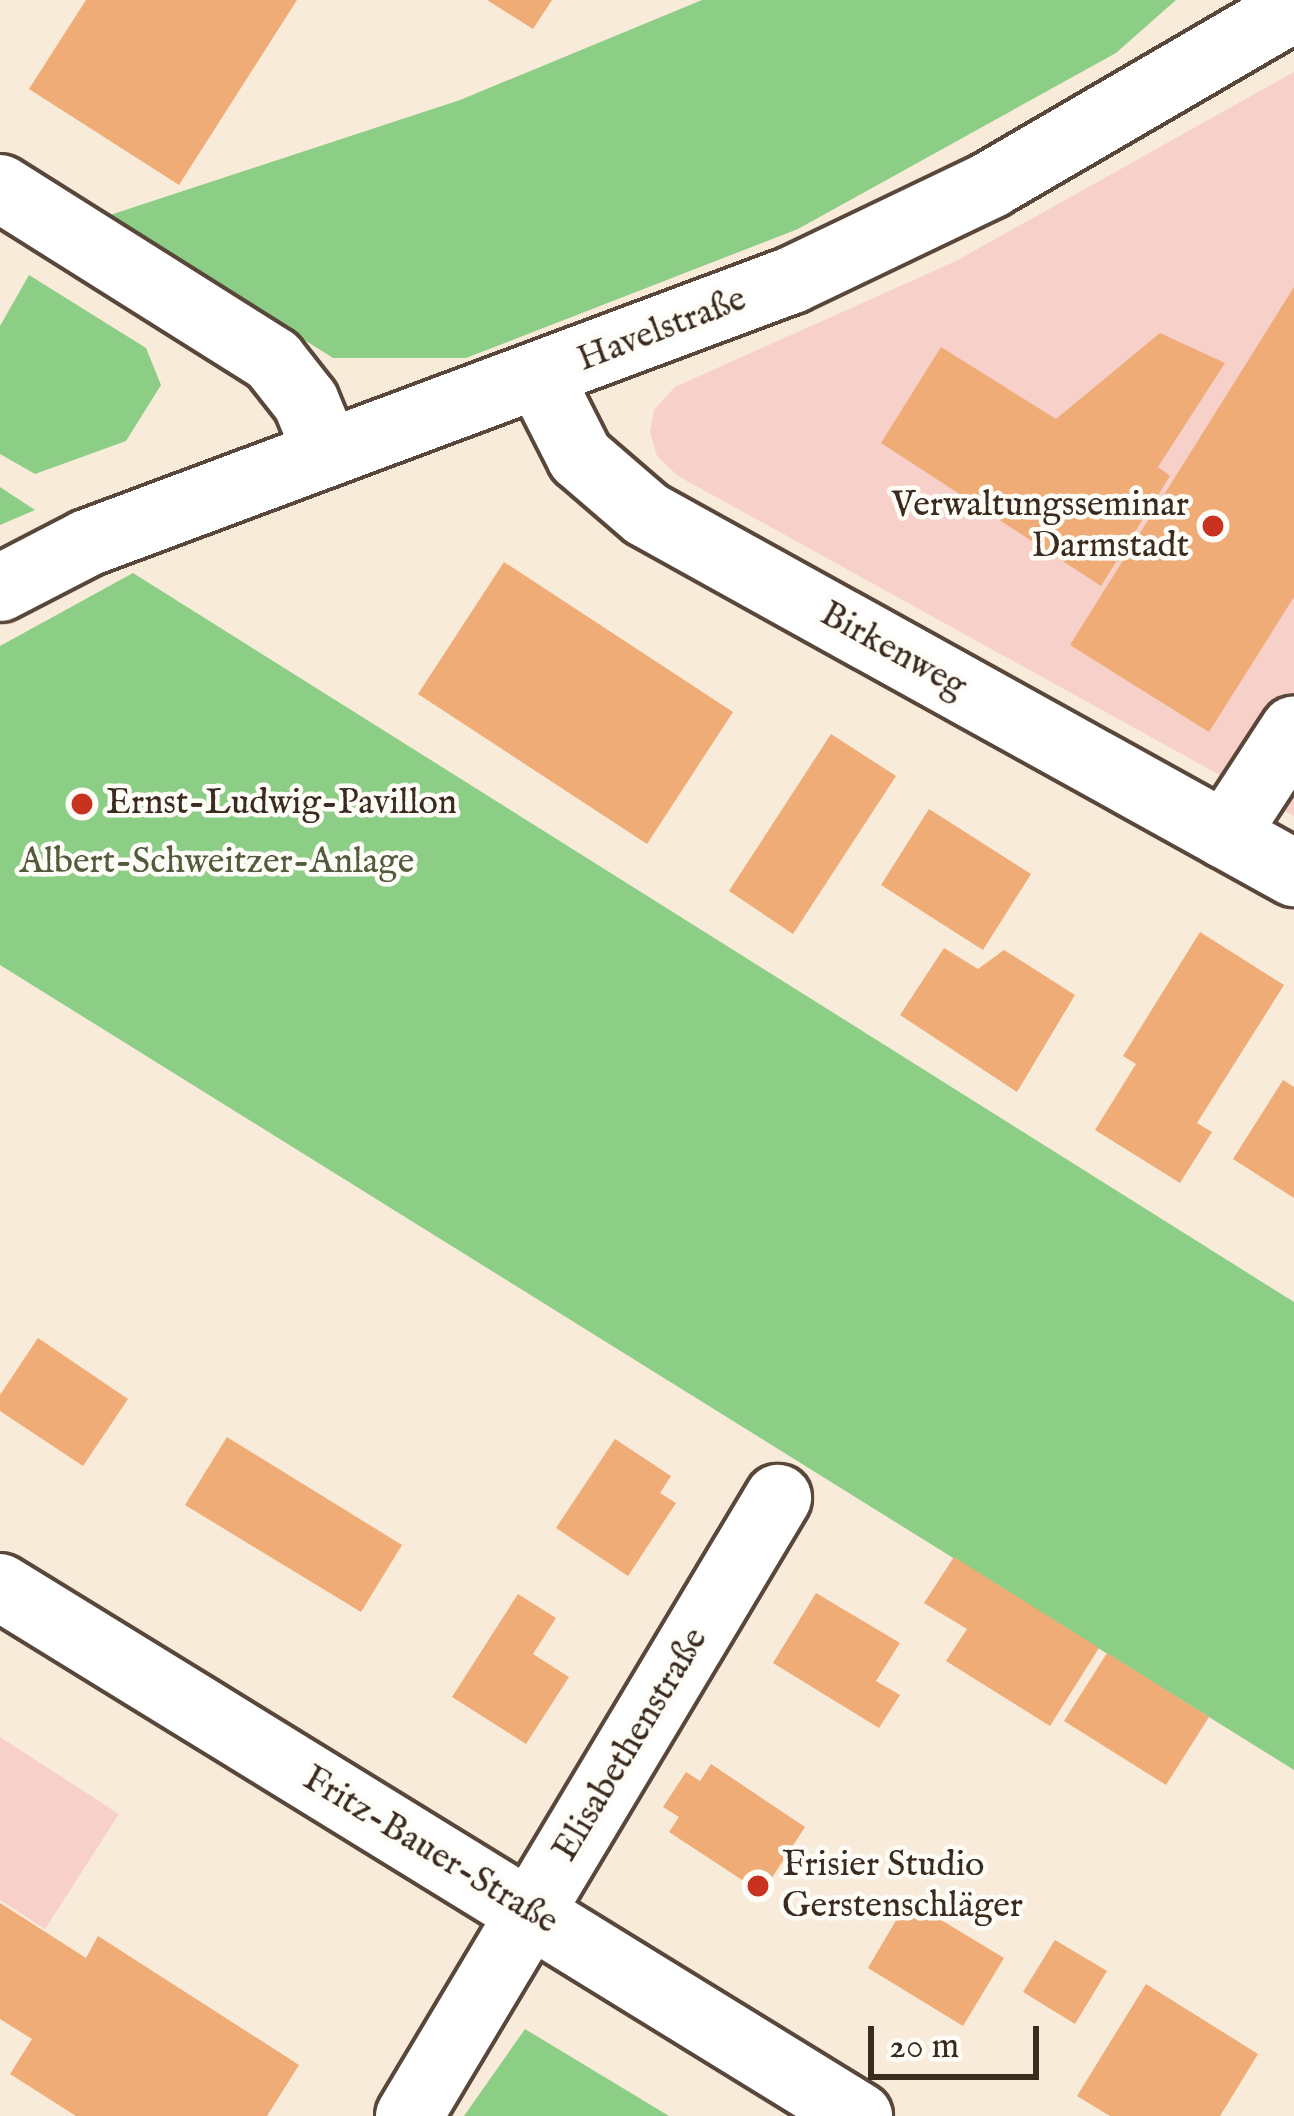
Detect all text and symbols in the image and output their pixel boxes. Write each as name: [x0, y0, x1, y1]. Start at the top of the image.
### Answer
street label: Havelstraße: [572, 278, 752, 382]
place label: Verwaltungsseminar Darmstadt: [892, 483, 1189, 568]
marker: Verwaltungsseminar Darmstadt: [1200, 513, 1226, 539]
street label: Birkenweg: [812, 593, 974, 709]
place label: Ernst-Ludwig-Pavillon: [106, 782, 457, 826]
marker: Ernst-Ludwig-Pavillon: [69, 791, 95, 817]
park label: Albert-Schweitzer-Anlage: [20, 841, 414, 885]
street label: Elisabethenstraße: [544, 1621, 718, 1869]
street label: Fritz-Bauer-Straße: [295, 1758, 565, 1944]
place label: Frisier Studio Gerstenschläger: [782, 1843, 1023, 1928]
marker: Frisier Studio Gerstenschläger: [745, 1873, 771, 1899]
scale bar: [874, 2002, 1045, 2076]
text: 20 m: [889, 2024, 959, 2070]

